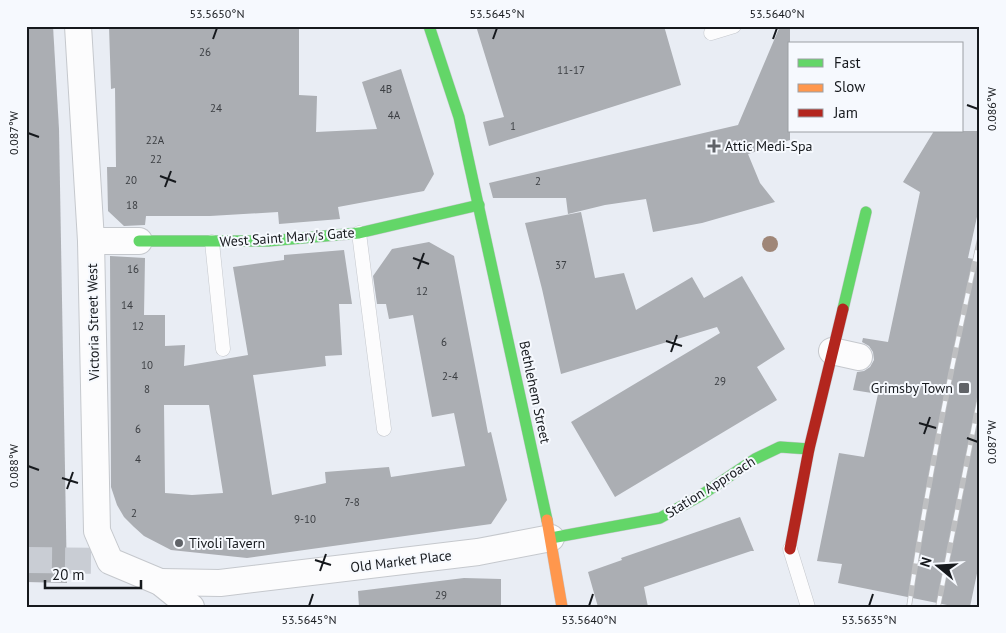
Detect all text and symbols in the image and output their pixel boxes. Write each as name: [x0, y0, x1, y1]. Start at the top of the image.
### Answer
text: 53.5650°N: [190, 6, 244, 21]
text: 53.5645°N: [470, 6, 524, 21]
text: 53.5640°N: [750, 6, 804, 21]
legend: [788, 42, 964, 132]
house number: 26: [199, 45, 211, 59]
text: Fast: [834, 53, 861, 72]
house number: 11-17: [557, 63, 585, 77]
text: Slow: [834, 77, 865, 96]
house number: 4B: [380, 82, 392, 96]
text: 0.086°W: [984, 87, 999, 131]
house number: 24: [210, 101, 222, 115]
text: Jam: [833, 103, 858, 122]
house number: 4A: [388, 108, 401, 122]
text: 0.087°W: [6, 111, 21, 155]
house number: 1: [510, 119, 516, 133]
house number: 22A: [146, 133, 165, 147]
place label: Attic Medi-Spa: [725, 137, 812, 155]
marker: Attic Medi-Spa: [707, 139, 721, 153]
house number: 22: [150, 152, 162, 166]
house number: 20: [125, 173, 137, 187]
house number: 2: [535, 174, 541, 188]
house number: 18: [126, 198, 138, 212]
street label: West Saint Mary's Gate: [219, 223, 355, 251]
house number: 37: [555, 258, 567, 272]
house number: 16: [127, 262, 139, 276]
street label: Victoria Street West: [83, 263, 103, 382]
house number: 12: [416, 284, 428, 298]
house number: 14: [121, 298, 133, 312]
house number: 12: [132, 319, 144, 333]
house number: 6: [441, 335, 447, 349]
street label: Bethlehem Street: [515, 339, 555, 445]
house number: 10: [141, 358, 153, 372]
house number: 2-4: [442, 369, 458, 383]
house number: 29: [714, 374, 726, 388]
place label: Grimsby Town: [871, 379, 953, 397]
marker: Grimsby Town: [957, 381, 971, 395]
house number: 8: [144, 382, 150, 396]
text: 0.087°W: [984, 420, 999, 464]
house number: 6: [135, 422, 141, 436]
text: 0.088°W: [6, 444, 21, 488]
house number: 4: [135, 452, 141, 466]
street label: Station Approach: [662, 452, 758, 522]
house number: 7-8: [344, 495, 360, 509]
house number: 2: [131, 506, 137, 520]
house number: 9-10: [294, 512, 316, 526]
place label: Tivoli Tavern: [189, 534, 265, 552]
marker: Tivoli Tavern: [173, 537, 185, 549]
north arrow: [914, 540, 964, 590]
street label: Old Market Place: [349, 546, 453, 576]
text: N: [916, 555, 936, 569]
scale bar: [45, 558, 141, 590]
text: 20 m: [52, 565, 85, 584]
house number: 29: [435, 588, 447, 602]
text: 53.5645°N: [282, 612, 336, 627]
text: 53.5640°N: [562, 612, 616, 627]
text: 53.5635°N: [842, 612, 896, 627]

